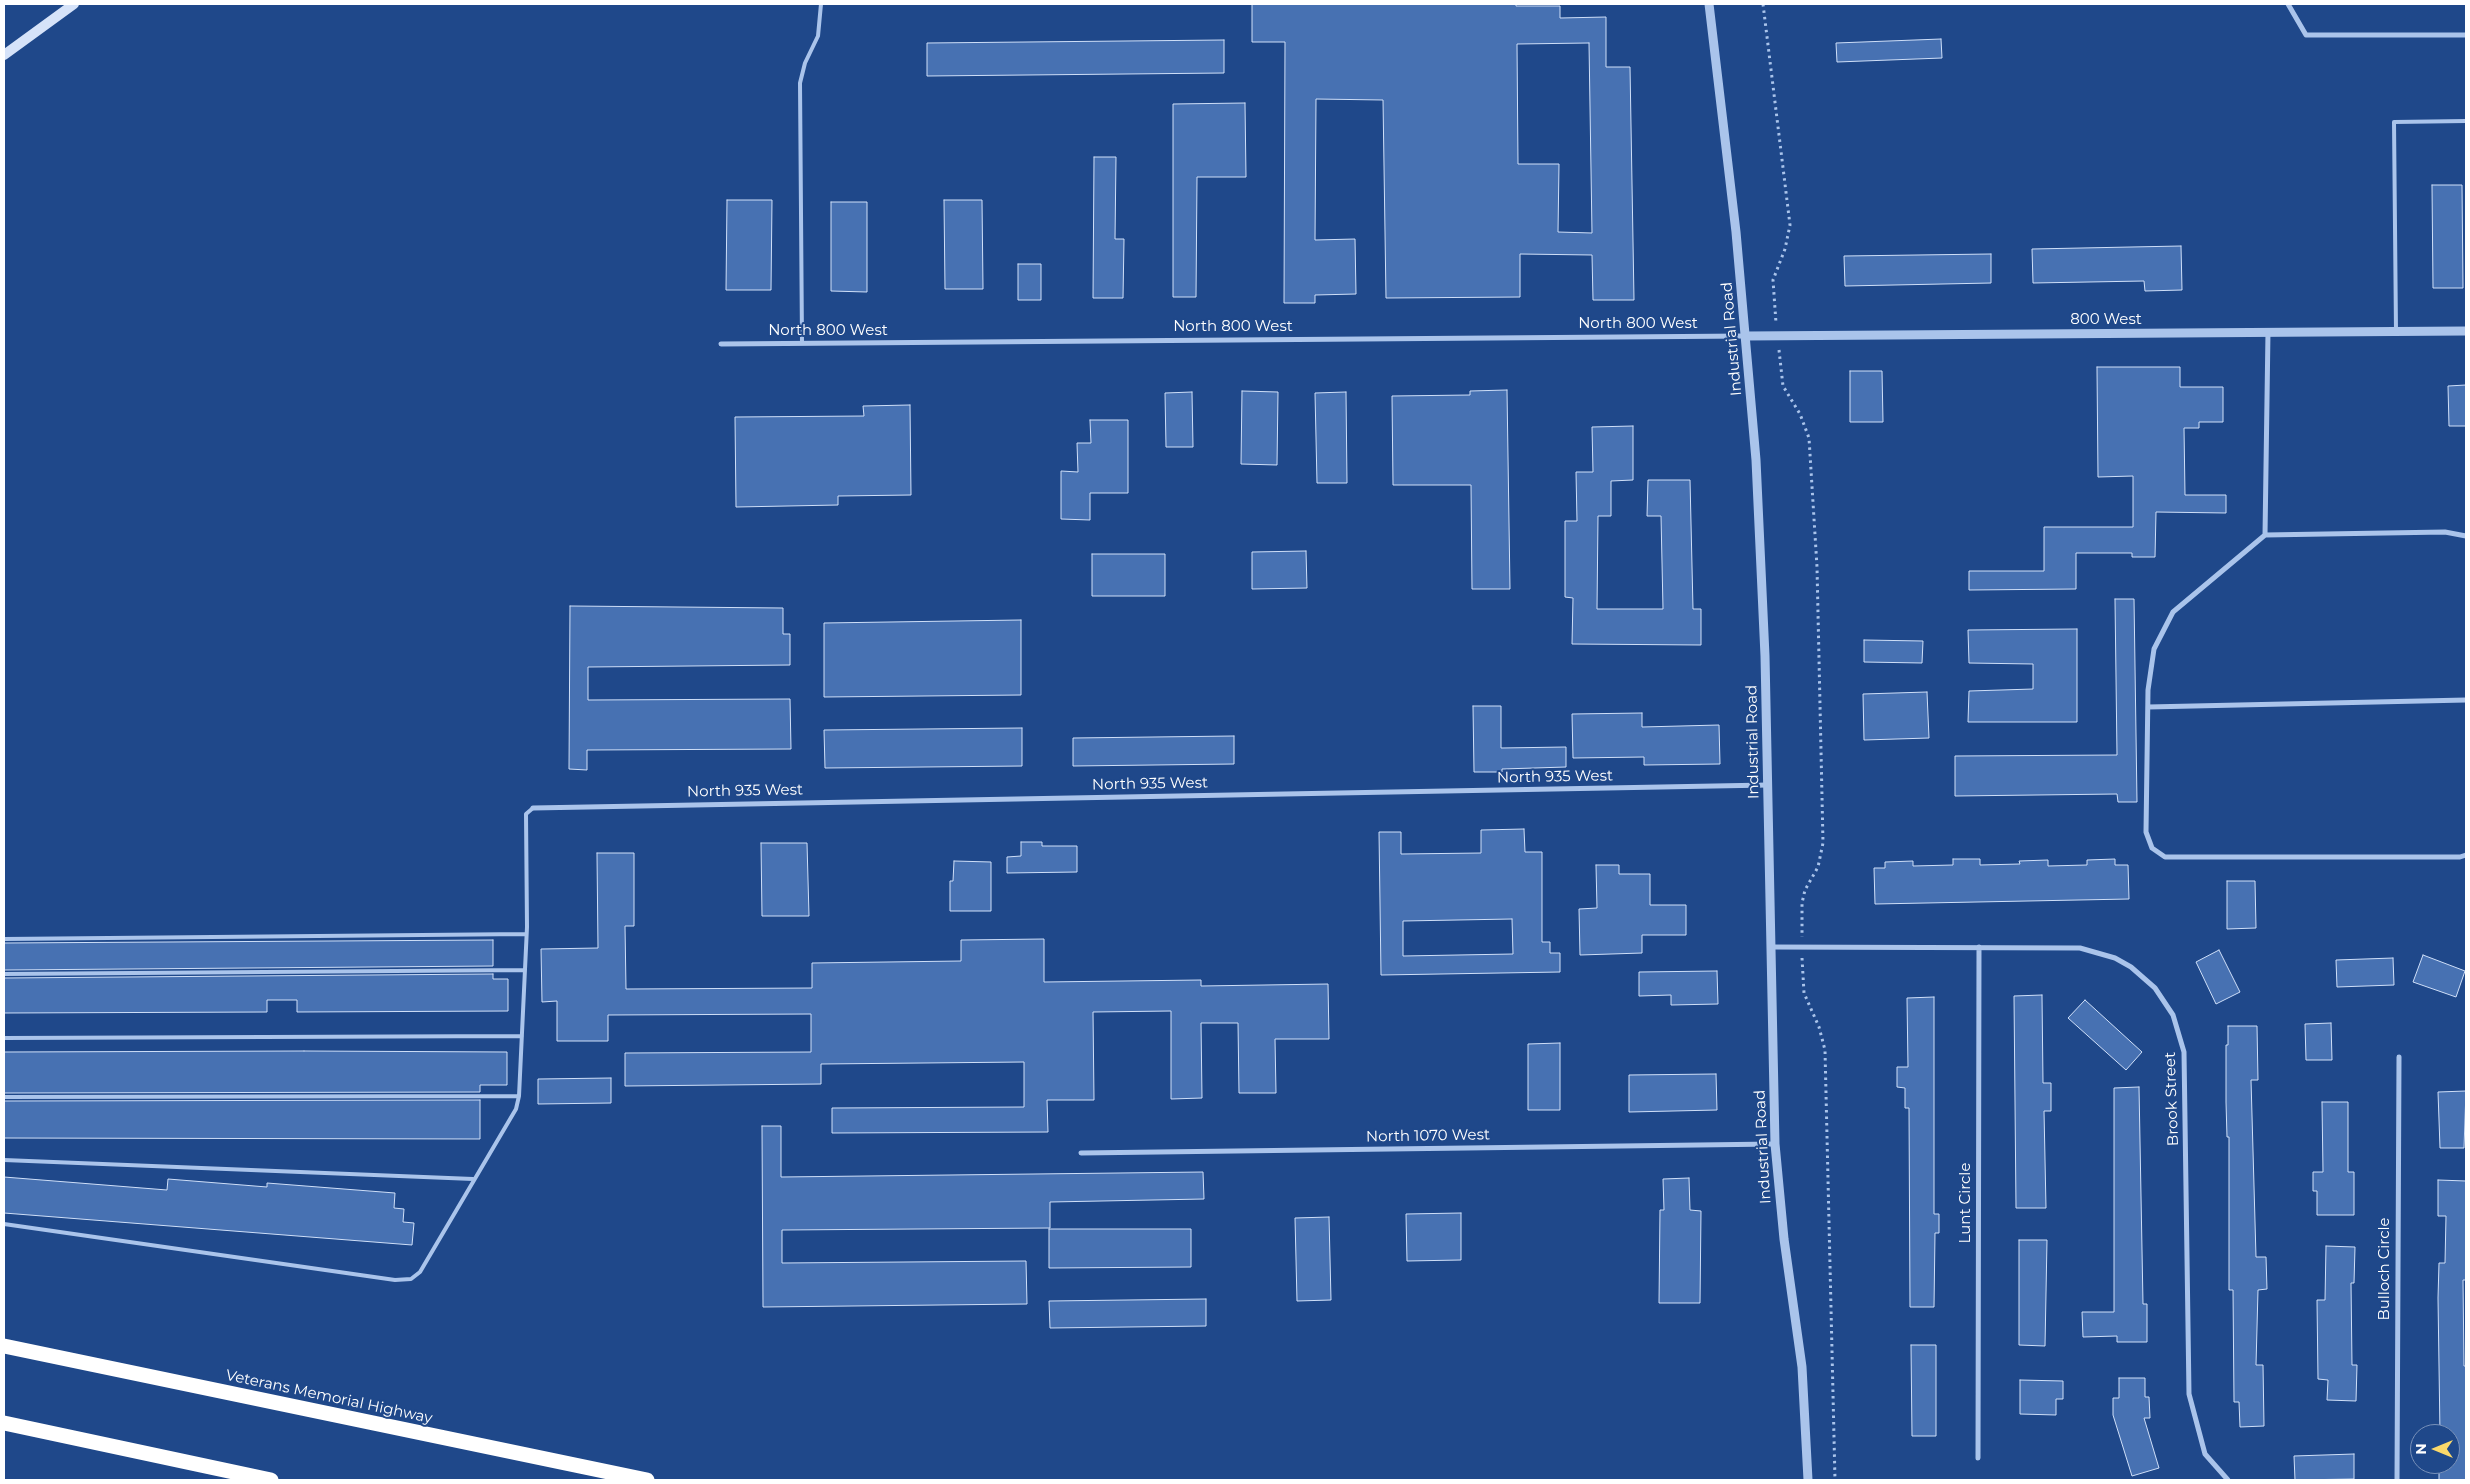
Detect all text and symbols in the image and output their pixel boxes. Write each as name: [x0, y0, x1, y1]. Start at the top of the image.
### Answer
street label: Industrial Road: [1718, 281, 1746, 397]
street label: 800 West: [2070, 311, 2142, 329]
street label: North 800 West: [1578, 315, 1698, 333]
street label: North 800 West: [1173, 318, 1293, 336]
street label: North 800 West: [768, 322, 888, 340]
street label: Industrial Road: [1743, 685, 1763, 799]
street label: North 935 West: [1497, 767, 1613, 787]
street label: North 935 West: [1092, 774, 1208, 794]
street label: North 935 West: [687, 781, 803, 801]
street label: Brook Street: [2161, 1052, 2183, 1146]
street label: Industrial Road: [1751, 1089, 1775, 1205]
street label: North 1070 West: [1366, 1126, 1490, 1146]
street label: Lunt Circle: [1957, 1163, 1975, 1243]
street label: Bulloch Circle: [2376, 1217, 2394, 1321]
street label: Veterans Memorial Highway: [224, 1366, 434, 1428]
north arrow: [2410, 1424, 2460, 1474]
text: N: [2412, 1443, 2430, 1455]

